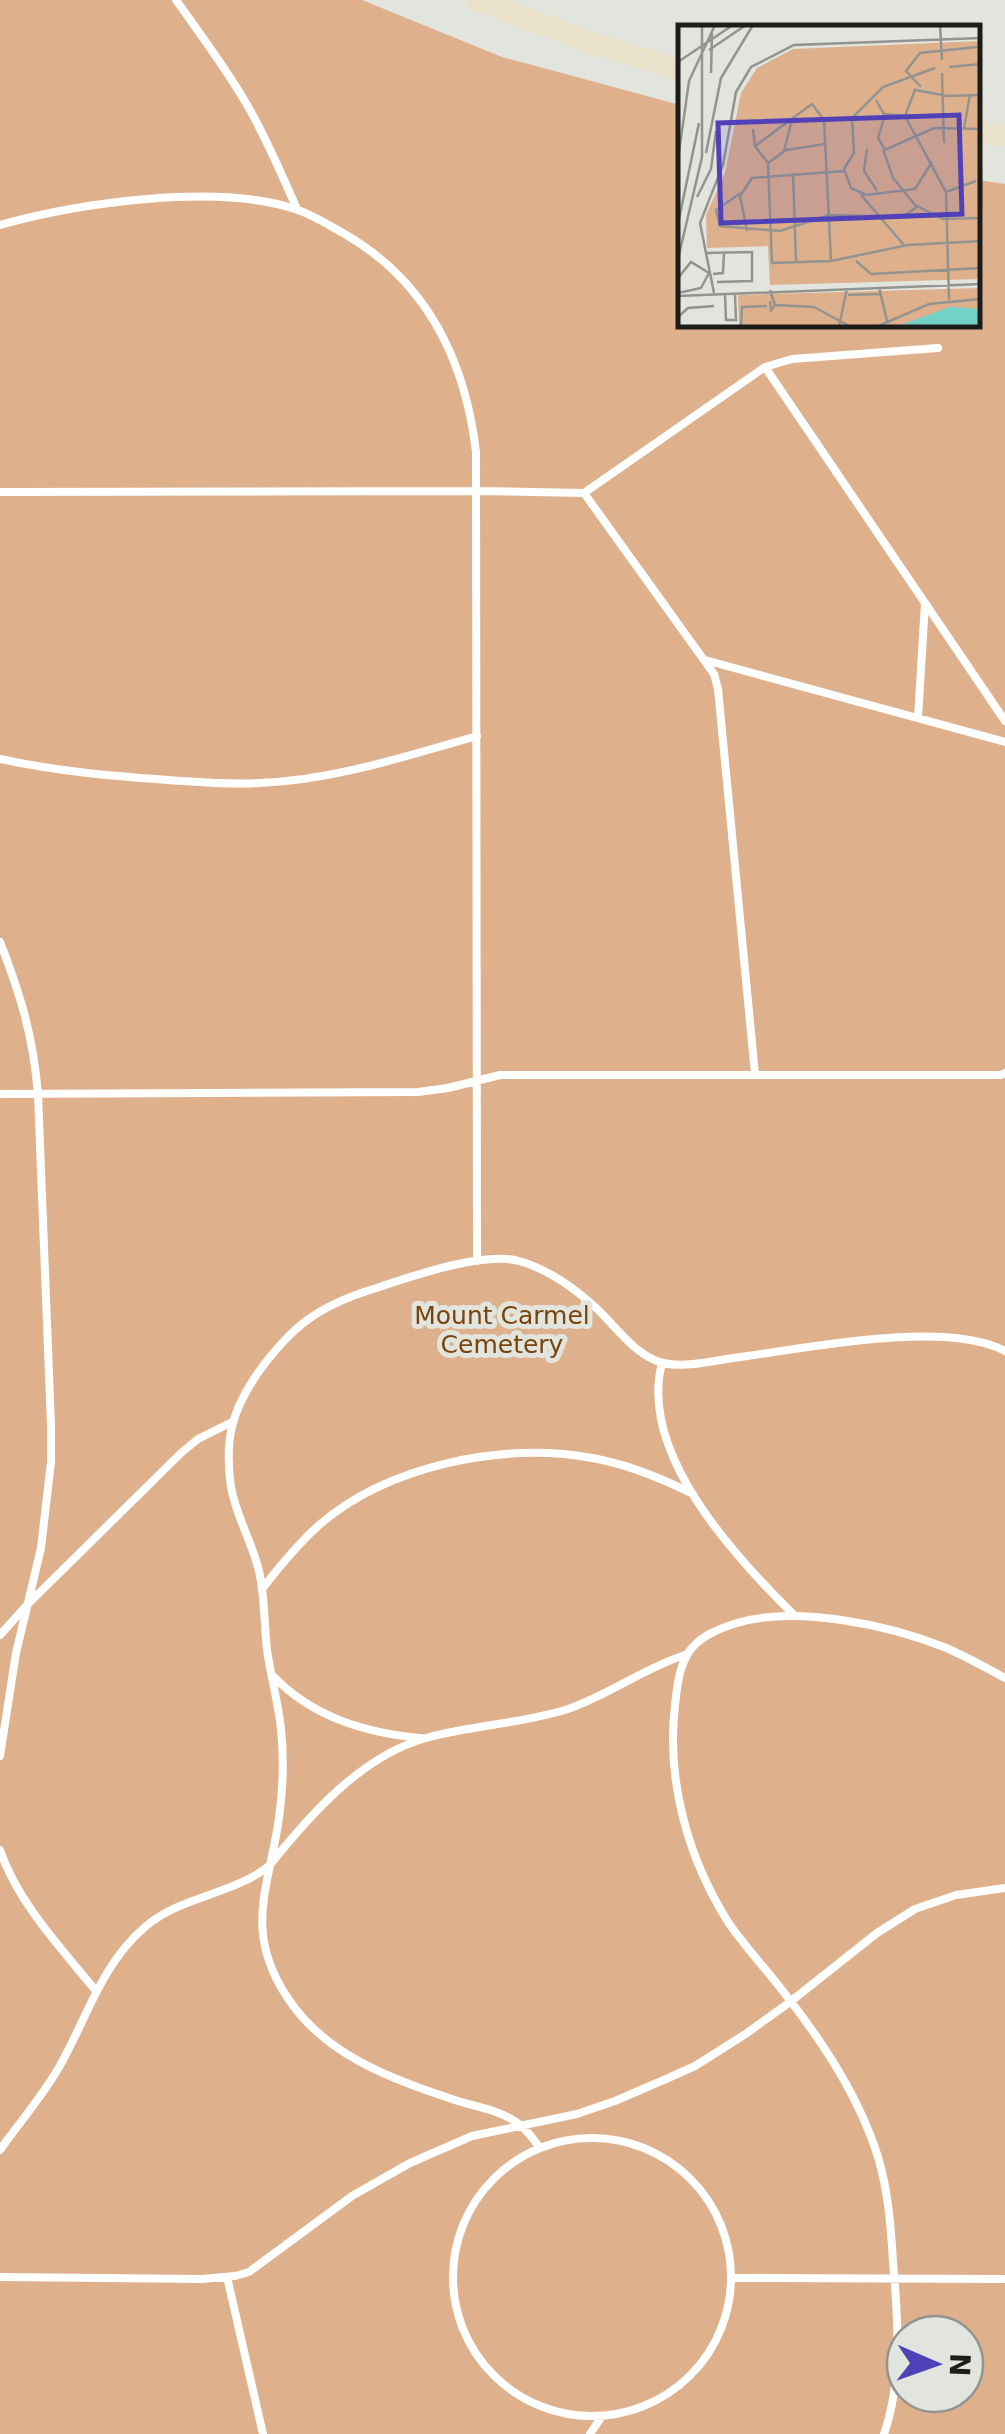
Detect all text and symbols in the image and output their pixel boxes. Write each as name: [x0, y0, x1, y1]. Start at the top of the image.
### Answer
inset map: [678, 25, 980, 328]
park label: Mount Carmel Cemetery: [414, 1301, 590, 1359]
north arrow: [885, 2314, 985, 2414]
text: N: [943, 2353, 976, 2377]

